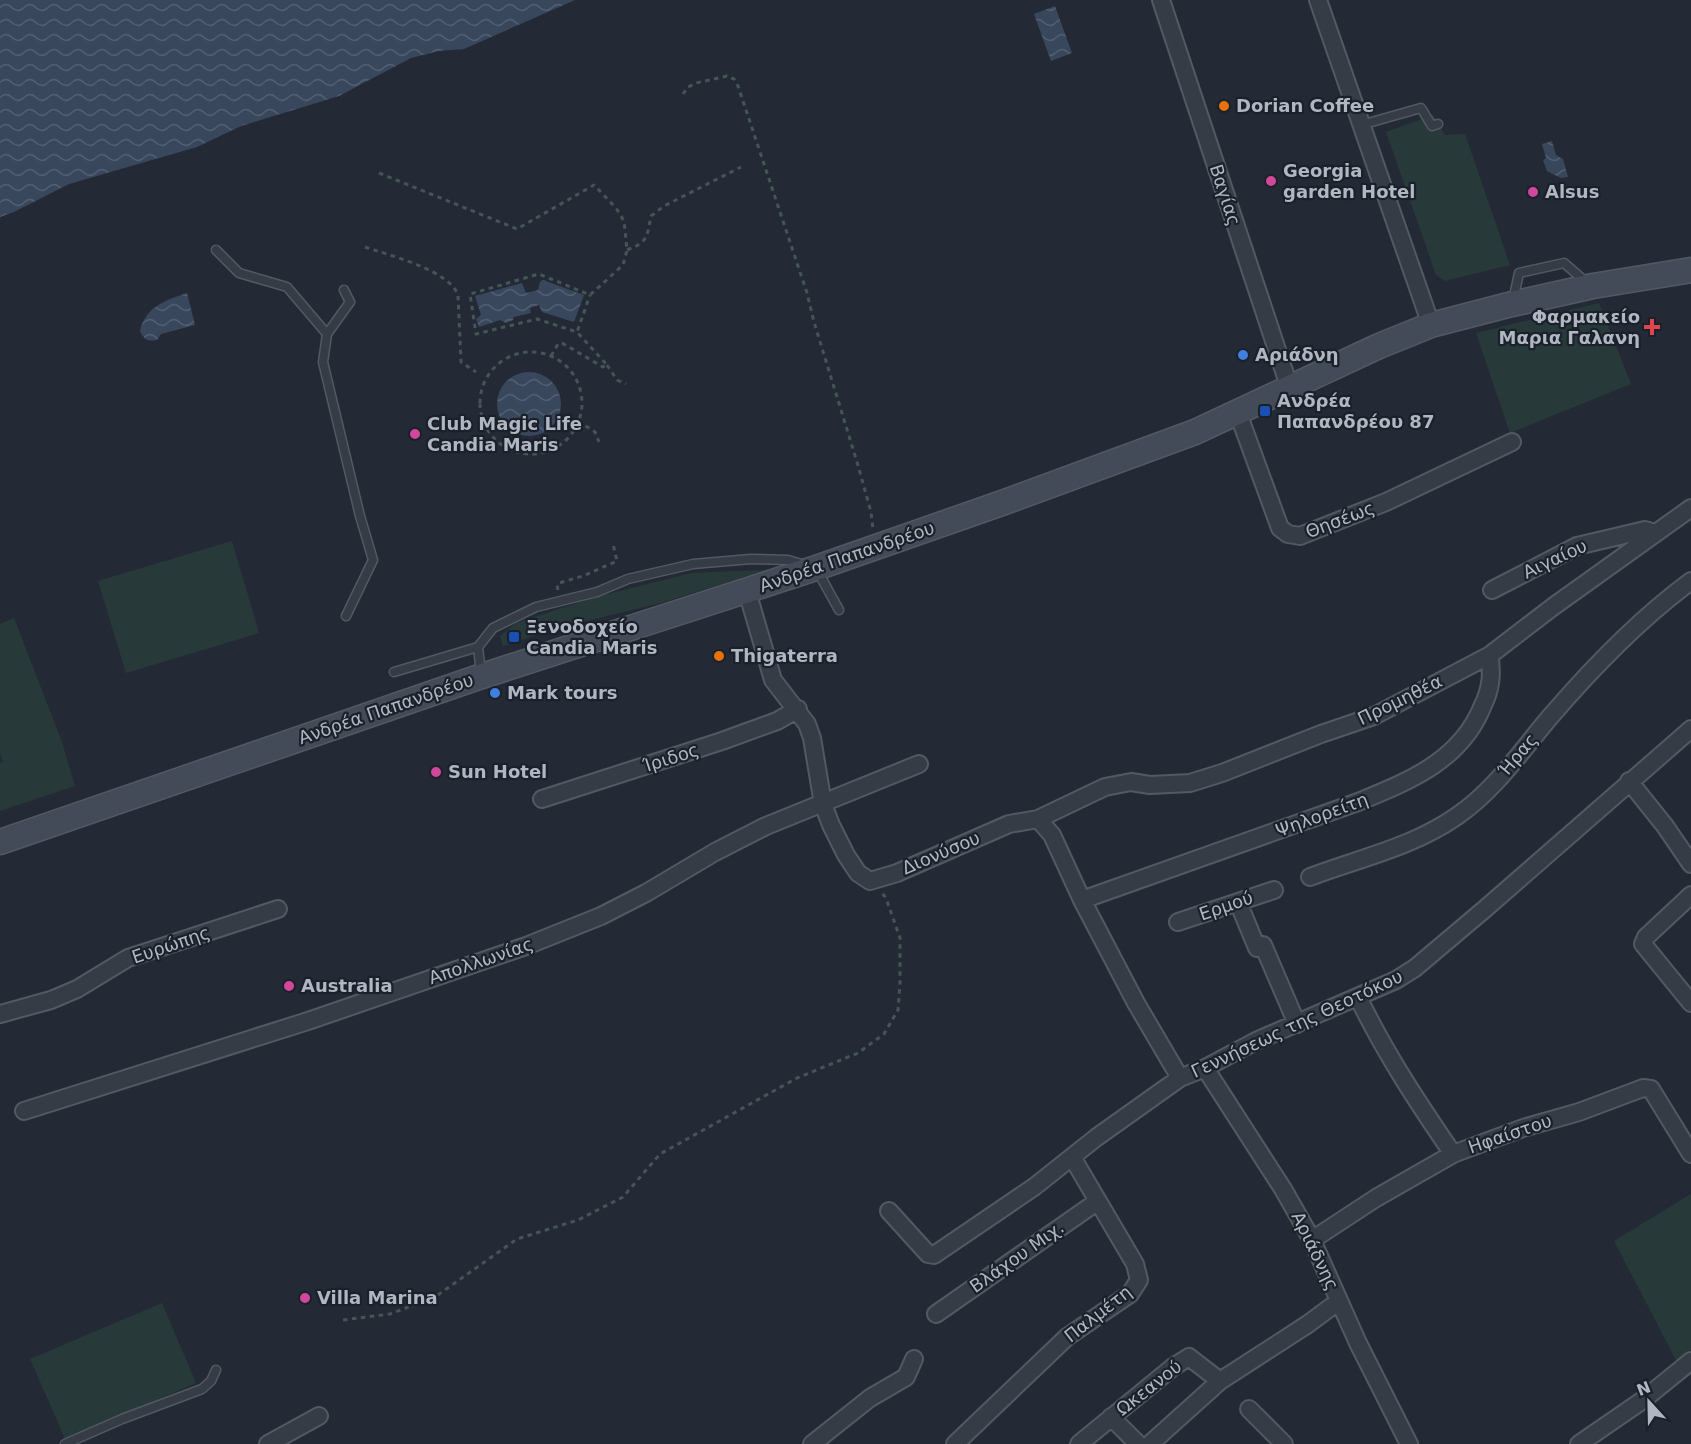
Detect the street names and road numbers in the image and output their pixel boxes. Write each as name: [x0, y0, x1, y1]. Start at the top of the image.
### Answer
street label: Βαγίας: [1206, 161, 1245, 228]
street label: Θησέως: [1302, 497, 1377, 542]
street label: Ανδρέα Παπανδρέου: [756, 517, 937, 596]
street label: Αιγαίου: [1519, 535, 1590, 583]
street label: Ανδρέα Παπανδρέου: [295, 669, 476, 748]
street label: Προμηθέα: [1354, 670, 1445, 729]
street label: Ήρας: [1493, 729, 1542, 781]
street label: Ίριδος: [639, 739, 701, 777]
street label: Ψηλορείτη: [1273, 788, 1371, 841]
street label: Διονύσου: [899, 827, 983, 878]
street label: Ερμού: [1196, 887, 1256, 925]
street label: Ευρώπης: [129, 921, 213, 968]
street label: Απολλωνίας: [426, 933, 536, 988]
street label: Γεννήσεως της Θεοτόκου: [1188, 965, 1406, 1082]
street label: Ηφαίστου: [1465, 1109, 1554, 1158]
street label: Αριάδνης: [1287, 1208, 1343, 1293]
street label: Βλάχου Μιχ.: [966, 1216, 1068, 1297]
street label: Παλμέτη: [1060, 1281, 1135, 1346]
street label: Ωκεανού: [1112, 1355, 1186, 1420]

